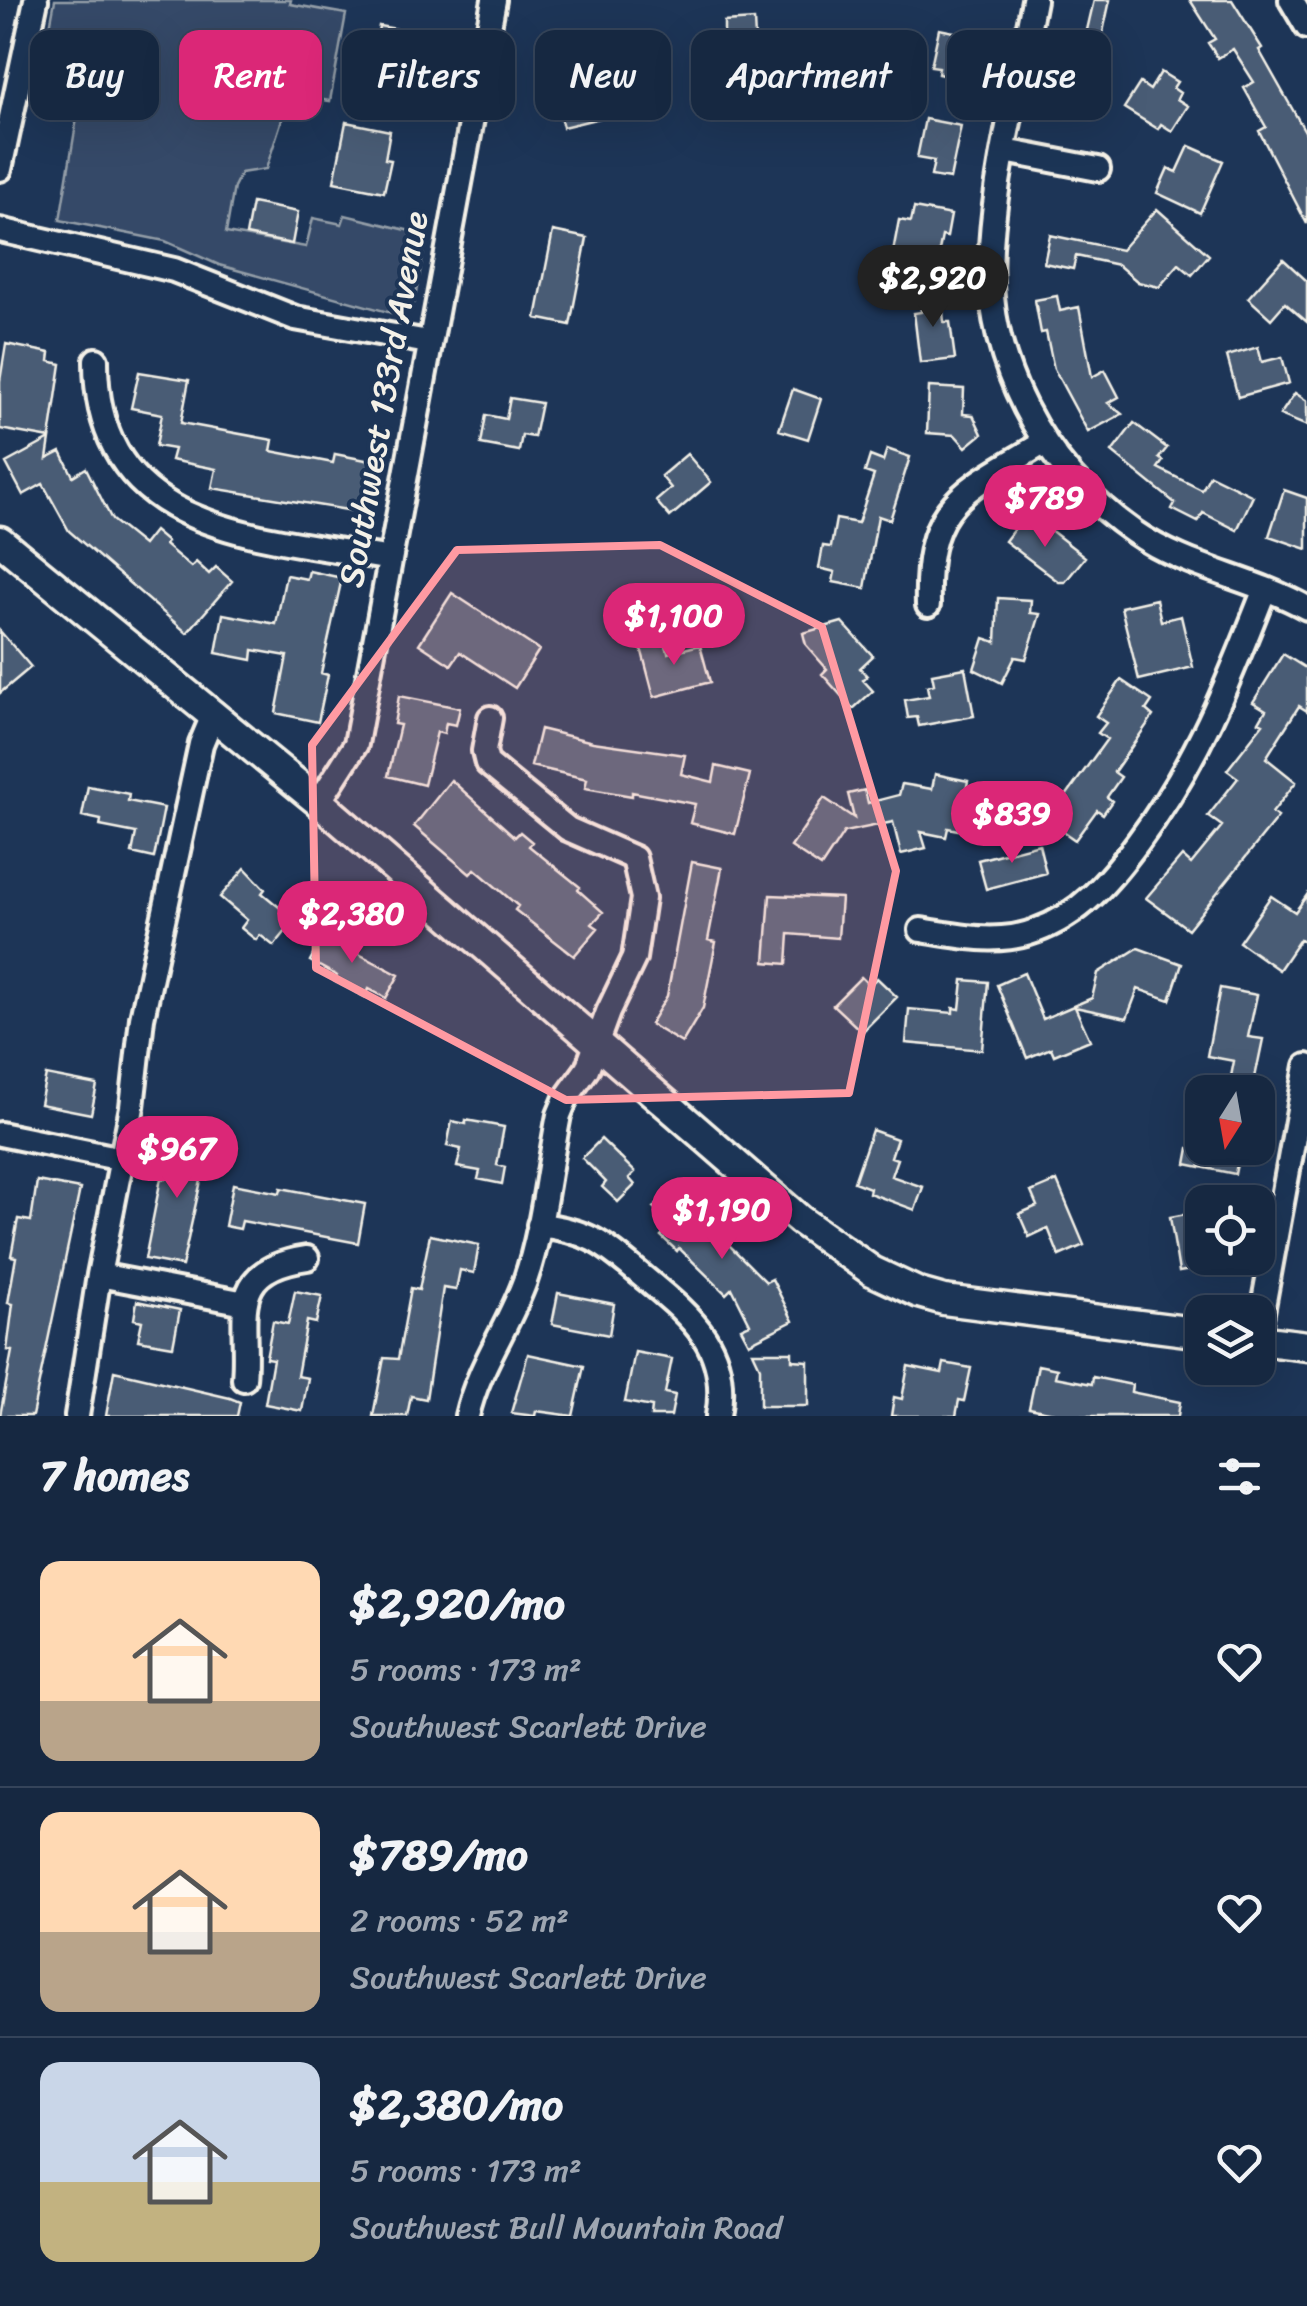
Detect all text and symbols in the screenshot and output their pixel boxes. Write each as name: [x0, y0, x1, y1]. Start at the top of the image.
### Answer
chip: Buy: [30, 30, 159, 120]
chip: Rent: [179, 30, 322, 120]
chip: Filters: [342, 30, 515, 120]
chip: New: [535, 30, 671, 120]
chip: Apartment: [691, 30, 927, 120]
chip: House: [947, 30, 1111, 120]
street label: Southwest 133rd Avenue: [319, 206, 447, 592]
pin: $2,920: [852, 245, 1014, 330]
text: $2,920: [880, 249, 986, 306]
pin: $789: [986, 465, 1104, 550]
text: $789: [1006, 469, 1084, 526]
pin: $1,100: [593, 583, 755, 668]
text: $1,100: [625, 587, 723, 644]
pin: $839: [953, 781, 1071, 866]
text: $839: [973, 785, 1051, 842]
pin: $2,380: [271, 881, 433, 966]
text: $2,380: [299, 885, 405, 942]
north arrow: [1185, 1075, 1275, 1165]
map controls: [1185, 1075, 1275, 1385]
pin: $967: [118, 1116, 236, 1201]
text: $967: [138, 1120, 216, 1177]
pin: $1,190: [641, 1177, 803, 1262]
text: $1,190: [673, 1181, 771, 1238]
button: locate: [1185, 1185, 1275, 1275]
button: layers: [1185, 1295, 1275, 1385]
text: 7 homes: [40, 1439, 189, 1513]
icon: filters: [1212, 1449, 1267, 1504]
text: $2,920/mo: [350, 1567, 565, 1641]
icon: home: [120, 1601, 240, 1721]
icon: heart: [1212, 1634, 1267, 1689]
text: 5 rooms · 173 m²: [350, 1641, 581, 1698]
text: Southwest Scarlett Drive: [350, 1698, 707, 1755]
text: $789/mo: [350, 1818, 528, 1892]
icon: home: [120, 1852, 240, 1972]
icon: heart: [1212, 1885, 1267, 1940]
text: 2 rooms · 52 m²: [350, 1892, 569, 1949]
text: Southwest Scarlett Drive: [350, 1949, 707, 2006]
text: $2,380/mo: [350, 2068, 563, 2142]
icon: home: [120, 2102, 240, 2222]
icon: heart: [1212, 2135, 1267, 2190]
text: 5 rooms · 173 m²: [350, 2142, 581, 2199]
text: Southwest Bull Mountain Road: [350, 2199, 782, 2256]

